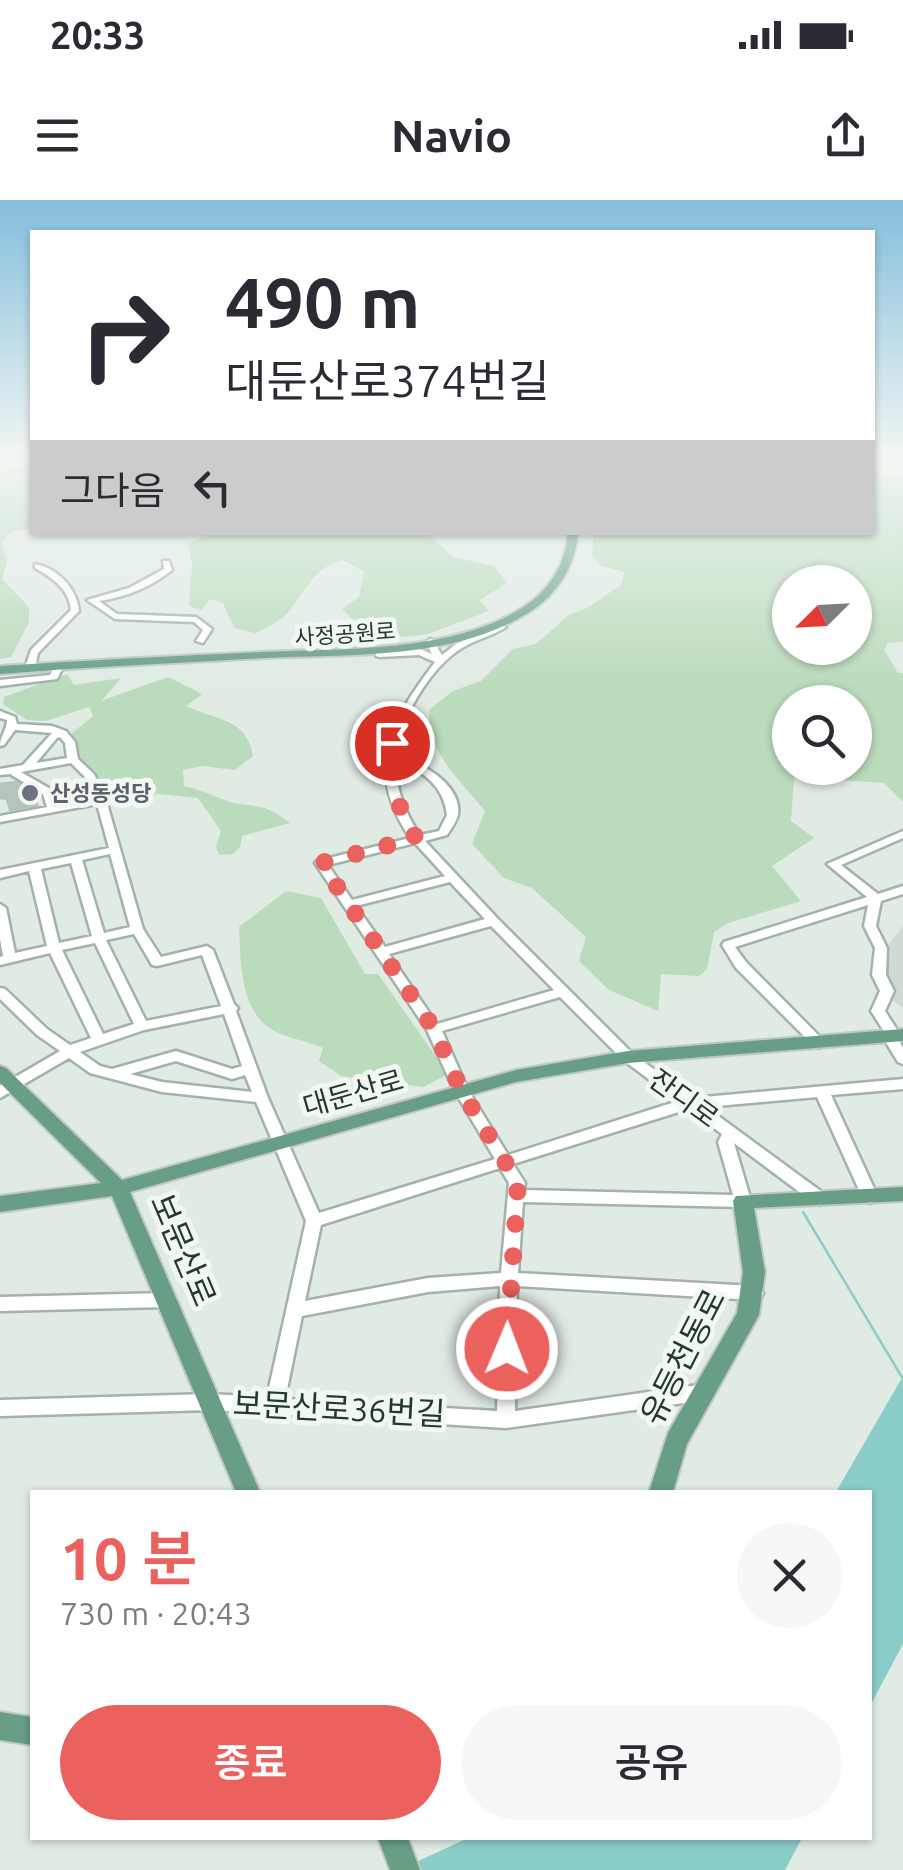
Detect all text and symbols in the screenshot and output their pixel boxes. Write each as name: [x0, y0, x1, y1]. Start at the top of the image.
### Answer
text: 20:33: [50, 14, 145, 56]
icon: menu: [30, 108, 85, 163]
icon: share: [818, 108, 873, 163]
text: Navio: [391, 110, 512, 161]
text: 490 m: [225, 263, 420, 341]
icon: right: [60, 270, 190, 400]
text: 대둔산로374번길: [225, 355, 550, 406]
icon: left: [185, 460, 240, 515]
text: 그다음: [60, 469, 165, 511]
north arrow: [772, 565, 872, 665]
map controls: [772, 565, 872, 785]
street label: 사정공원로: [294, 618, 396, 650]
button: search: [772, 685, 872, 785]
pin: [350, 701, 435, 786]
icon: arrive: [365, 716, 420, 771]
place label: 산성동성당: [50, 780, 151, 805]
marker: 산성동성당: [19, 782, 41, 804]
street label: 잔디로: [644, 1062, 725, 1133]
street label: 대둔산로: [299, 1063, 407, 1122]
street label: 보문산로: [144, 1188, 223, 1311]
street label: 유등천동로: [633, 1283, 732, 1430]
position arrow: [455, 1297, 559, 1401]
street label: 보문산로36번길: [232, 1384, 446, 1432]
button: close: [737, 1523, 842, 1628]
text: 10 분: [60, 1524, 197, 1591]
text: 730 m · 20:43: [60, 1595, 252, 1631]
button: 종료: [60, 1705, 441, 1820]
button: 공유: [461, 1705, 842, 1820]

